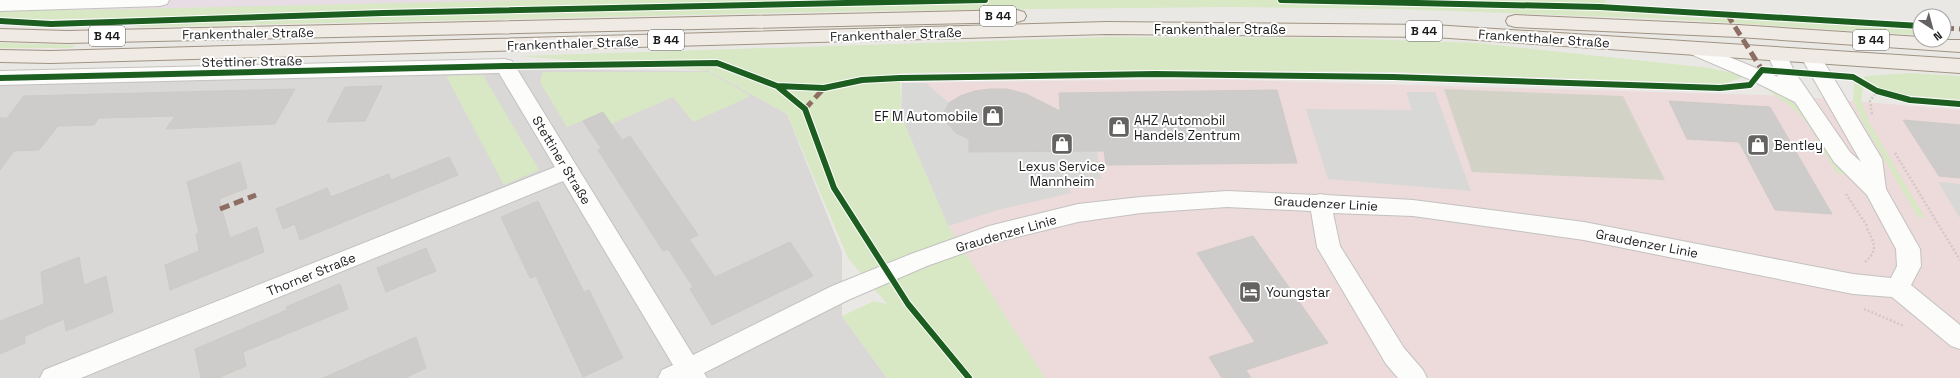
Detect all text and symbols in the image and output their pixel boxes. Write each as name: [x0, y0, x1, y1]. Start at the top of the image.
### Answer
road number: B 44: [980, 6, 1016, 26]
north arrow: [1912, 8, 1952, 48]
street label: Frankenthaler Straße: [1154, 21, 1286, 38]
road number: B 44: [1406, 21, 1442, 41]
street label: Frankenthaler Straße: [182, 24, 314, 43]
street label: Frankenthaler Straße: [830, 24, 962, 45]
street label: Frankenthaler Straße: [1478, 25, 1610, 52]
road number: B 44: [89, 26, 125, 46]
text: N: [1931, 28, 1945, 44]
road number: B 44: [648, 30, 684, 50]
road number: B 44: [1853, 30, 1889, 50]
street label: Frankenthaler Straße: [507, 33, 639, 54]
street label: Stettiner Straße: [202, 52, 302, 71]
shop icon: EF M Automobile: [980, 103, 1006, 129]
place label: EF M Automobile: [874, 108, 978, 125]
place label: AHZ Automobil Handels Zentrum: [1134, 112, 1240, 144]
street label: Stettiner Straße: [528, 113, 595, 208]
shop icon: AHZ Automobil Handels Zentrum: [1106, 114, 1132, 140]
shop icon: Lexus Service Mannheim: [1049, 131, 1075, 157]
shop icon: Bentley: [1745, 132, 1771, 158]
place label: Bentley: [1774, 137, 1823, 154]
place label: Lexus Service Mannheim: [1019, 158, 1105, 190]
street label: Graudenzer Linie: [1274, 192, 1378, 215]
street label: Graudenzer Linie: [954, 211, 1059, 256]
street label: Graudenzer Linie: [1594, 225, 1700, 262]
street label: Thorner Straße: [264, 249, 358, 300]
hotel icon: Youngstar: [1237, 279, 1263, 305]
place label: Youngstar: [1266, 284, 1330, 301]

